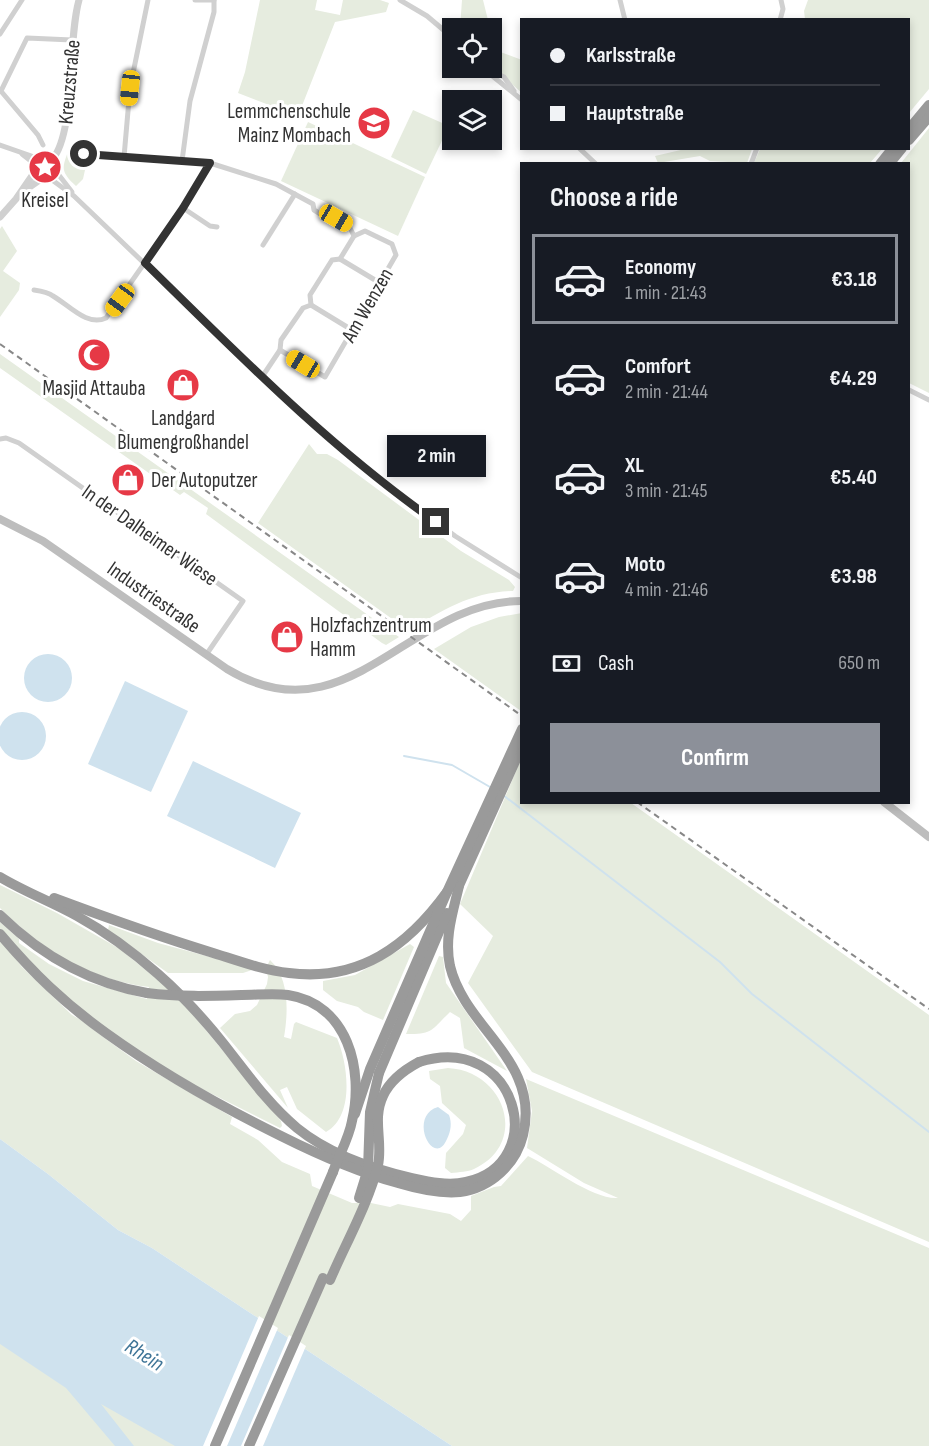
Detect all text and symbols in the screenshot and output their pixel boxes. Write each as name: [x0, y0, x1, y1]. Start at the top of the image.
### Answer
map controls: [442, 18, 502, 150]
button: locate: [442, 18, 502, 78]
street label: Kreuzstraße: [53, 39, 86, 125]
text: Karlsstraße: [586, 42, 676, 69]
car: [119, 69, 141, 107]
button: layers: [442, 90, 502, 150]
place label: Lemmchenschule Mainz Mombach: [227, 99, 351, 148]
text: Hauptstraße: [586, 100, 684, 127]
school or university icon: Lemmchenschule Mainz Mombach: [356, 105, 392, 141]
route start: [70, 140, 97, 167]
place icon: Kreisel: [27, 149, 63, 185]
text: Choose a ride: [550, 182, 678, 214]
place label: Kreisel: [21, 188, 69, 213]
car: [316, 201, 356, 235]
icon: car: [553, 252, 607, 306]
text: Economy: [625, 254, 696, 281]
street label: Am Wenzen: [336, 264, 399, 348]
text: €3.18: [831, 266, 877, 293]
car: [102, 280, 138, 320]
text: 1 min · 21:43: [625, 281, 707, 305]
mosque icon: Masjid Attauba: [76, 337, 112, 373]
car: [283, 347, 323, 381]
icon: car: [553, 351, 607, 405]
text: Comfort: [625, 353, 691, 380]
text: €4.29: [829, 365, 877, 392]
shop icon: Landgard Blumengroßhandel: [165, 367, 201, 403]
place label: Masjid Attauba: [42, 376, 146, 401]
text: 2 min · 21:44: [625, 380, 708, 404]
place label: Landgard Blumengroßhandel: [117, 406, 249, 455]
callout: 2 min: [386, 435, 486, 477]
text: 2 min: [417, 444, 456, 468]
icon: car: [553, 450, 607, 504]
text: XL: [625, 452, 644, 479]
shop icon: Der Autoputzer: [110, 462, 146, 498]
text: €5.40: [830, 464, 877, 491]
place label: Der Autoputzer: [151, 468, 258, 493]
street label: In der Dalheimer Wiese: [77, 479, 222, 592]
text: 3 min · 21:45: [625, 479, 708, 503]
route end: [422, 508, 449, 535]
icon: car: [553, 549, 607, 603]
text: Moto: [625, 551, 665, 578]
street label: Industriestraße: [102, 556, 205, 639]
text: €3.98: [830, 563, 877, 590]
text: 4 min · 21:46: [625, 578, 708, 602]
place label: Holzfachzentrum Hamm: [310, 613, 432, 662]
shop icon: Holzfachzentrum Hamm: [269, 619, 305, 655]
icon: cash: [550, 647, 583, 680]
text: Cash: [598, 650, 634, 677]
text: 650 m: [838, 651, 880, 675]
button: Confirm: [550, 723, 880, 792]
water label: Rhein: [120, 1333, 169, 1378]

